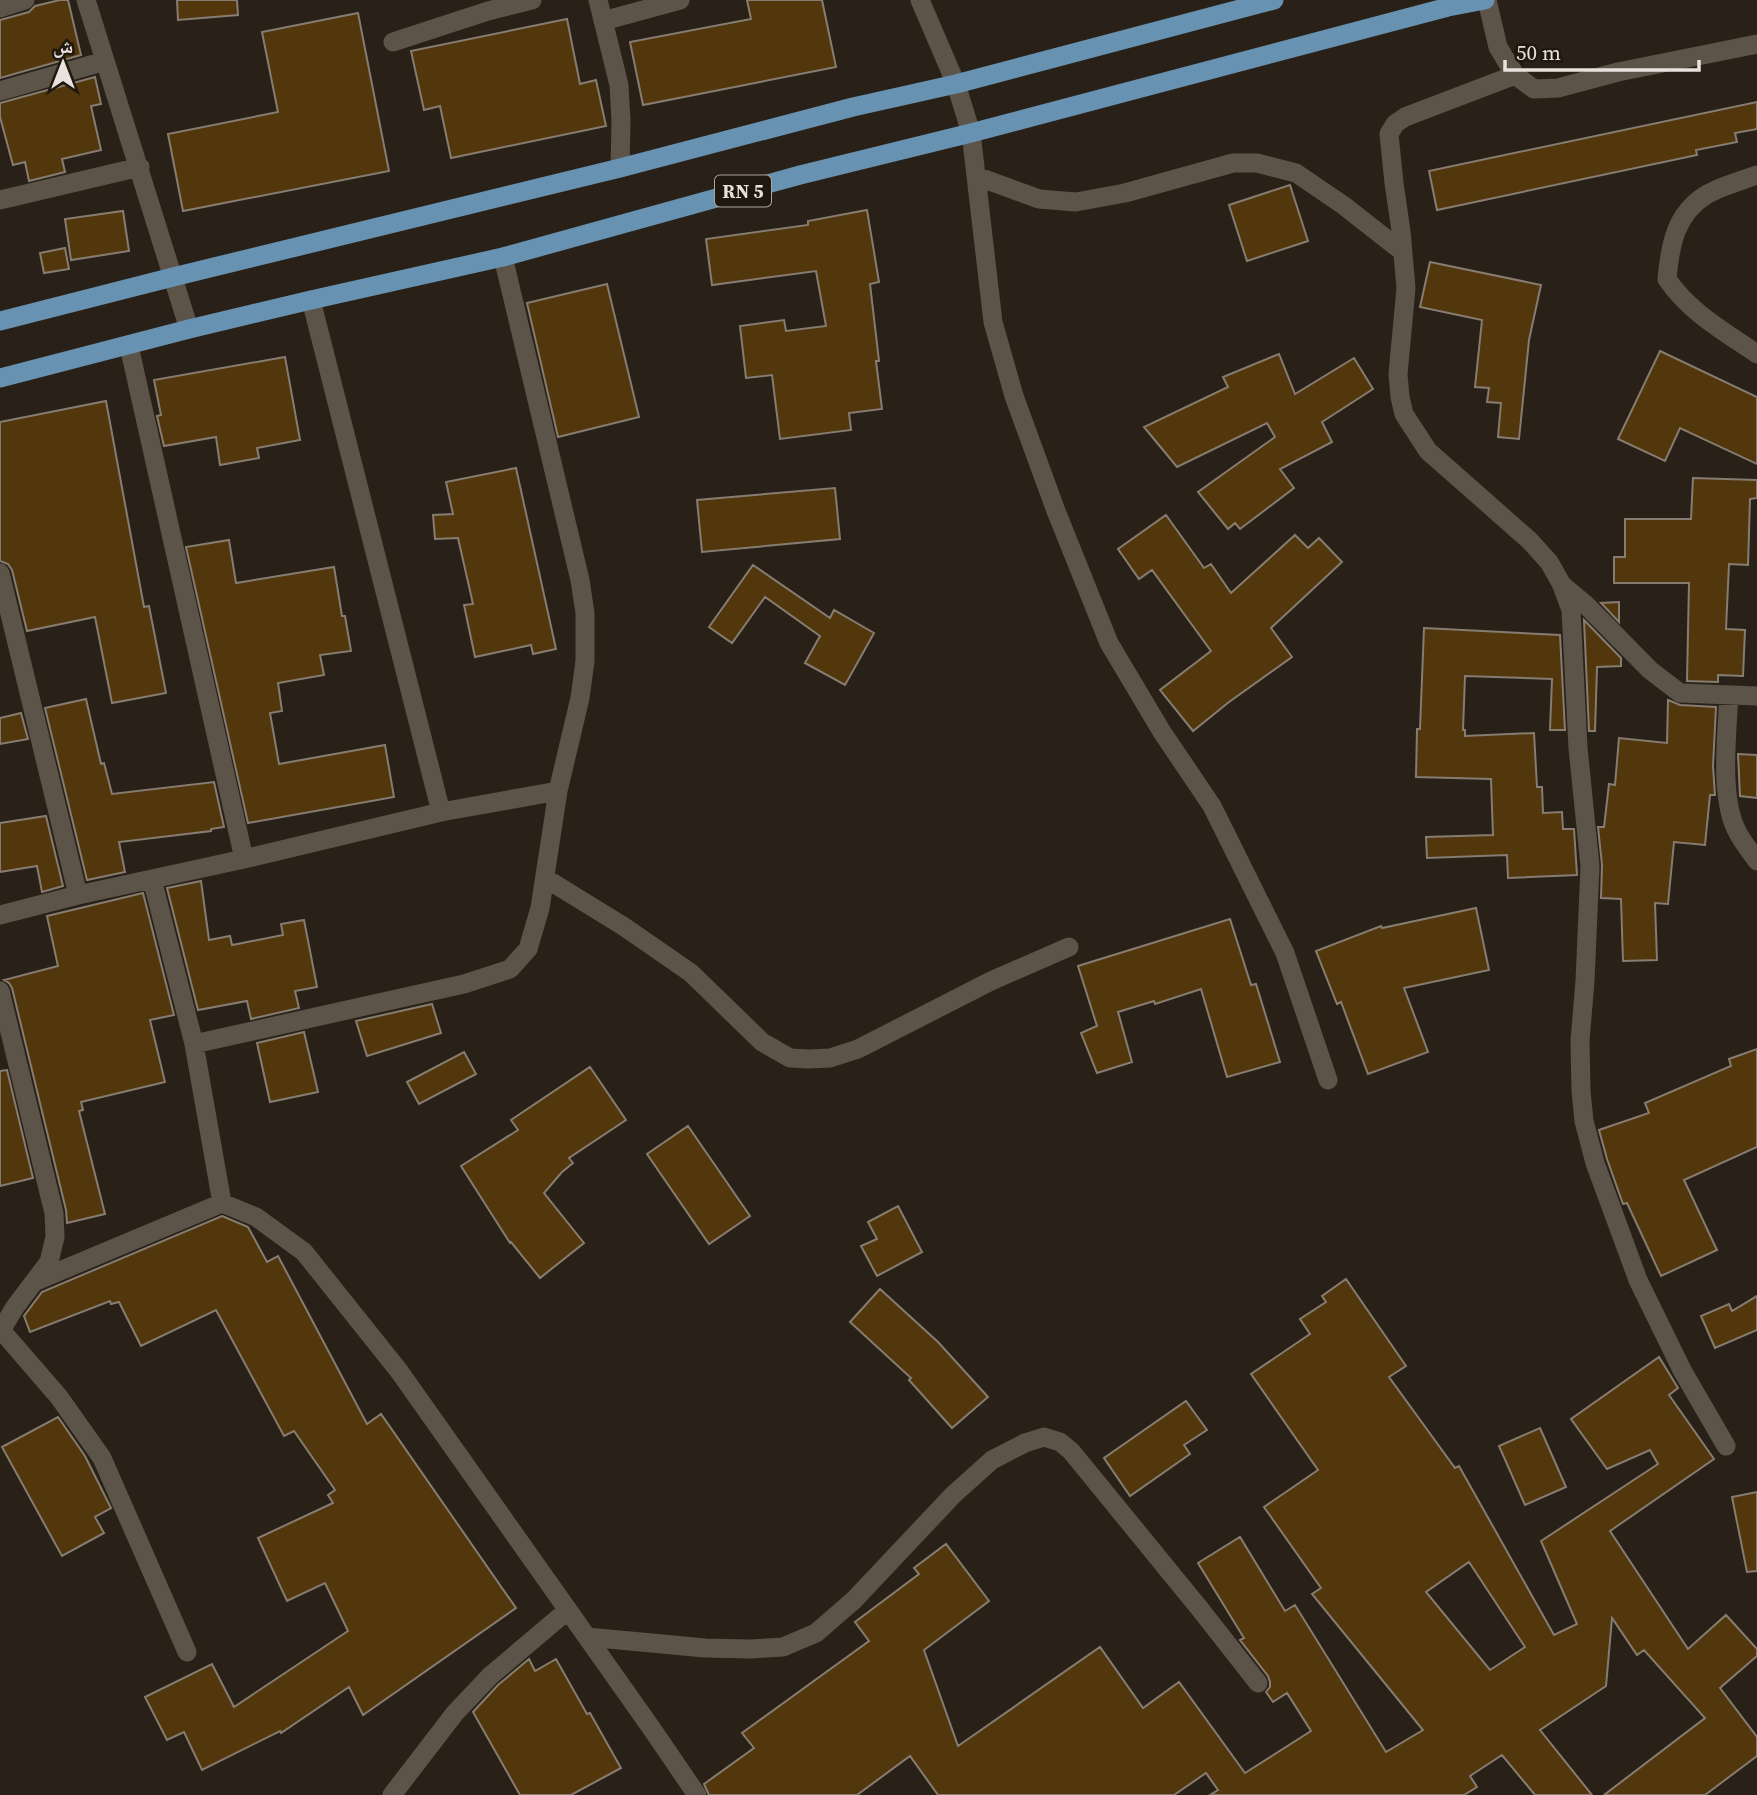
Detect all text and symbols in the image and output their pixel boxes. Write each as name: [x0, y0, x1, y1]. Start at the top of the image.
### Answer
north arrow: [28, 28, 98, 98]
scale bar: [1505, 28, 1699, 72]
text: ش: [53, 33, 73, 59]
text: 50 m: [1516, 38, 1561, 67]
road number: RN 5: [715, 176, 771, 206]

